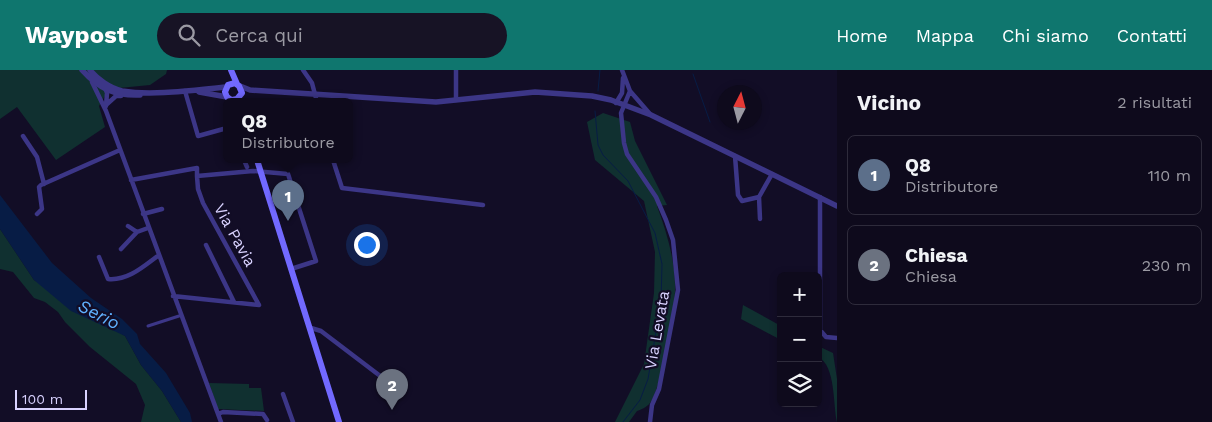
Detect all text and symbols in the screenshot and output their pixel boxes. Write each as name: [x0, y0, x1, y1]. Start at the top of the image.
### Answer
search box: [157, 13, 507, 58]
text: Waypost: [25, 21, 127, 49]
icon: search: [175, 21, 203, 49]
text: Cerca qui: [215, 24, 303, 47]
text: Home: [836, 25, 888, 46]
text: Mappa: [916, 25, 974, 46]
text: Chi siamo: [1002, 25, 1089, 46]
text: Contatti: [1117, 25, 1187, 46]
north arrow: [717, 85, 762, 130]
text: Vicino: [857, 90, 921, 115]
text: 2 risultati: [1117, 93, 1192, 112]
popup: [223, 98, 353, 163]
text: Q8: [241, 110, 267, 133]
text: Distributore: [241, 133, 335, 152]
text: Q8: [905, 154, 931, 177]
text: 1: [871, 166, 877, 185]
text: 110 m: [1148, 166, 1191, 185]
text: Distributore: [905, 177, 998, 196]
pin: 1: [272, 180, 304, 221]
street label: Via Pavia: [210, 200, 260, 270]
your location: [354, 232, 380, 258]
text: Chiesa: [905, 244, 967, 267]
text: 2: [869, 256, 879, 275]
text: 230 m: [1142, 256, 1191, 275]
text: Chiesa: [905, 267, 957, 286]
map controls: [777, 272, 822, 407]
button: +: [777, 272, 822, 317]
street label: Via Levata: [641, 289, 673, 371]
water label: Serio: [75, 295, 123, 333]
button: −: [777, 317, 822, 362]
button: layers: [777, 362, 822, 407]
pin: 2: [376, 369, 408, 410]
scale bar: [15, 387, 88, 410]
text: 100 m: [22, 391, 63, 407]

